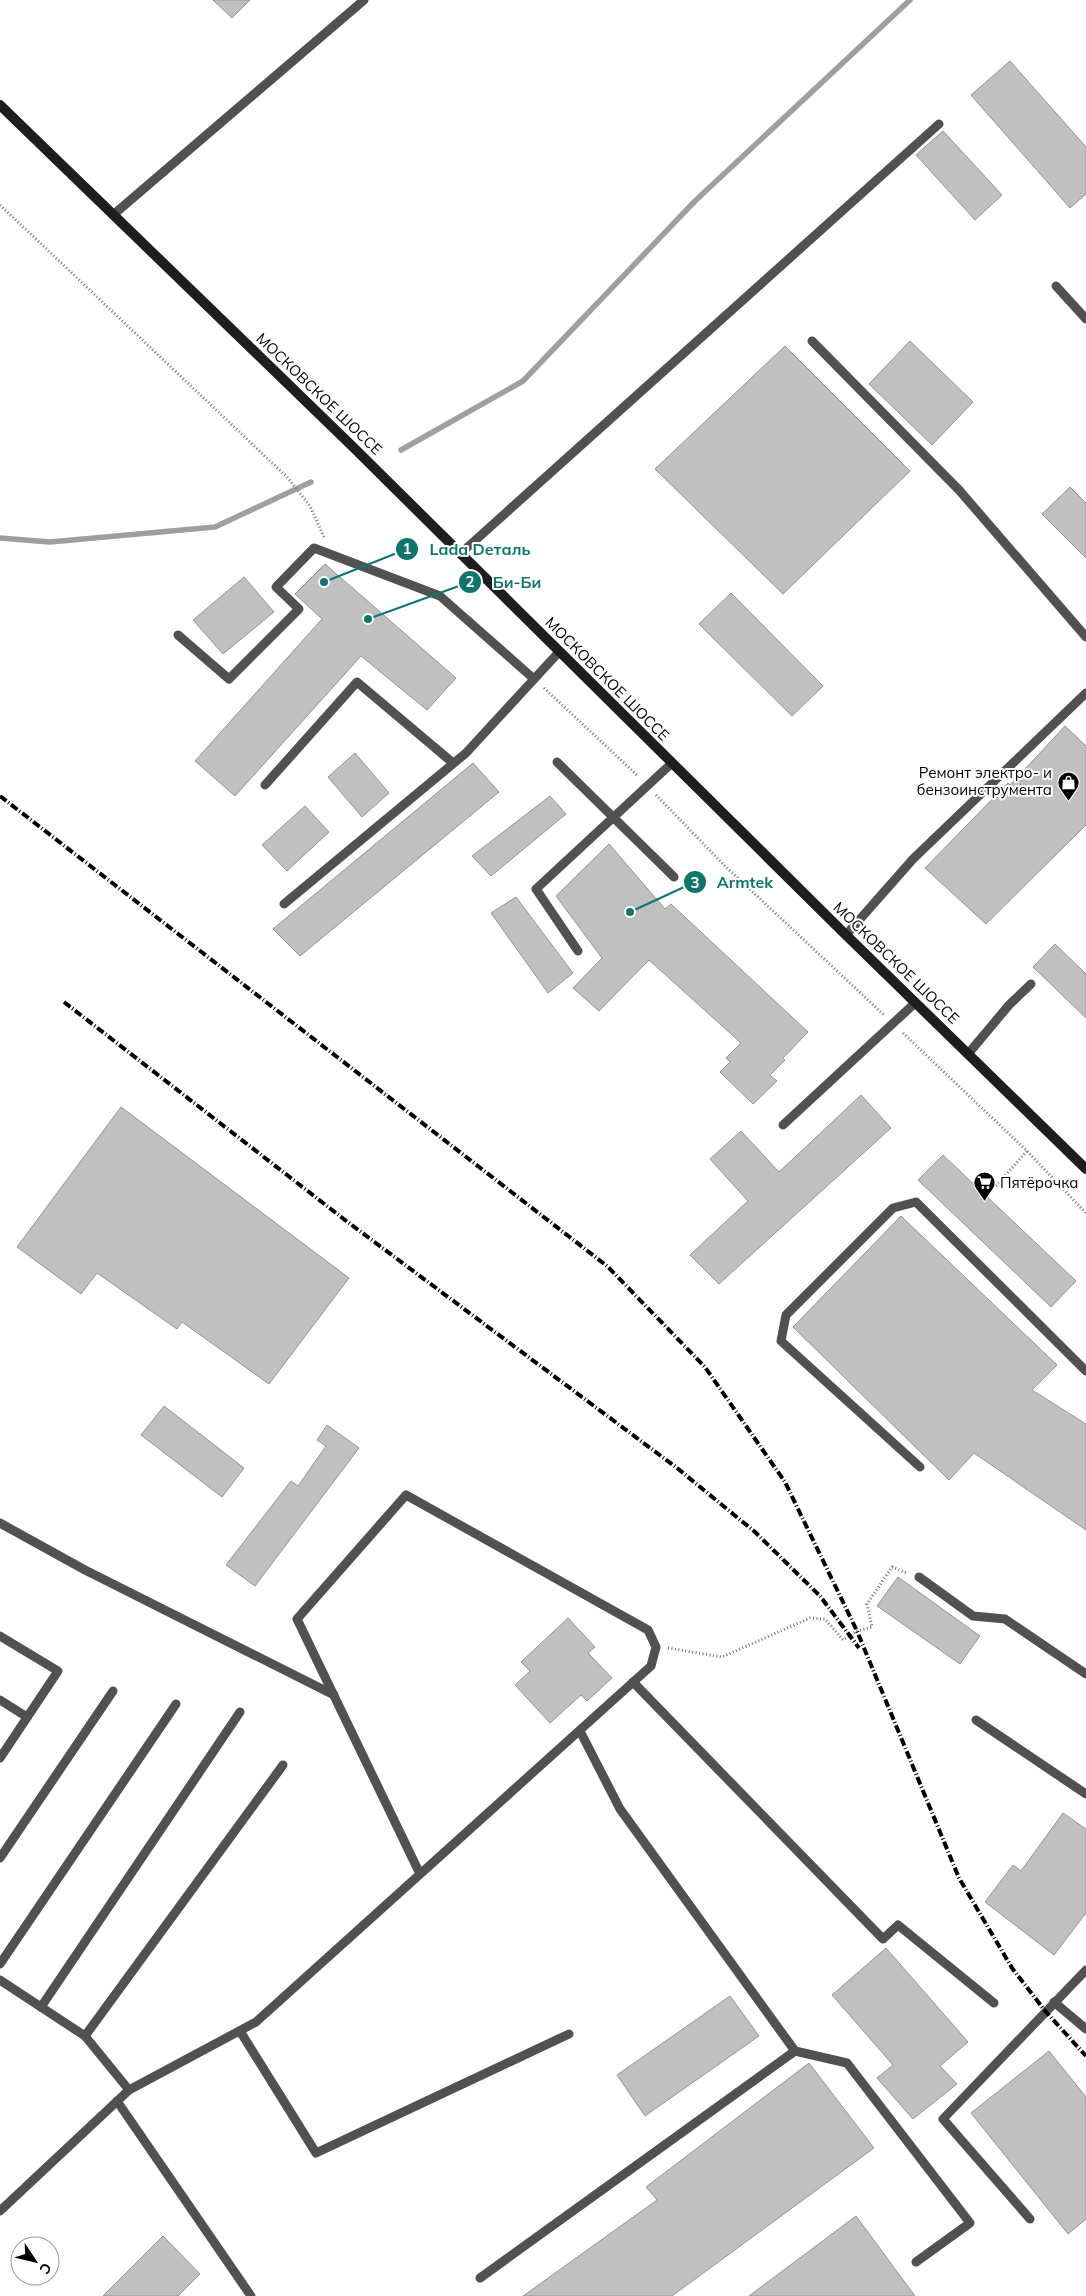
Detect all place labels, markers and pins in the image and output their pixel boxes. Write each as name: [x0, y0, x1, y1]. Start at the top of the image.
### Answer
callout: Lada Dеталь: [394, 533, 540, 564]
callout: Би-Би: [458, 566, 552, 597]
place label: Ремонт электро- и бензоинструмента: [917, 763, 1052, 799]
shop icon: Ремонт электро- и бензоинструмента: [1056, 770, 1080, 801]
callout: Armtek: [682, 867, 783, 898]
supermarket icon: Пятёрочка: [972, 1171, 996, 1202]
place label: Пятёрочка: [1000, 1173, 1078, 1192]

